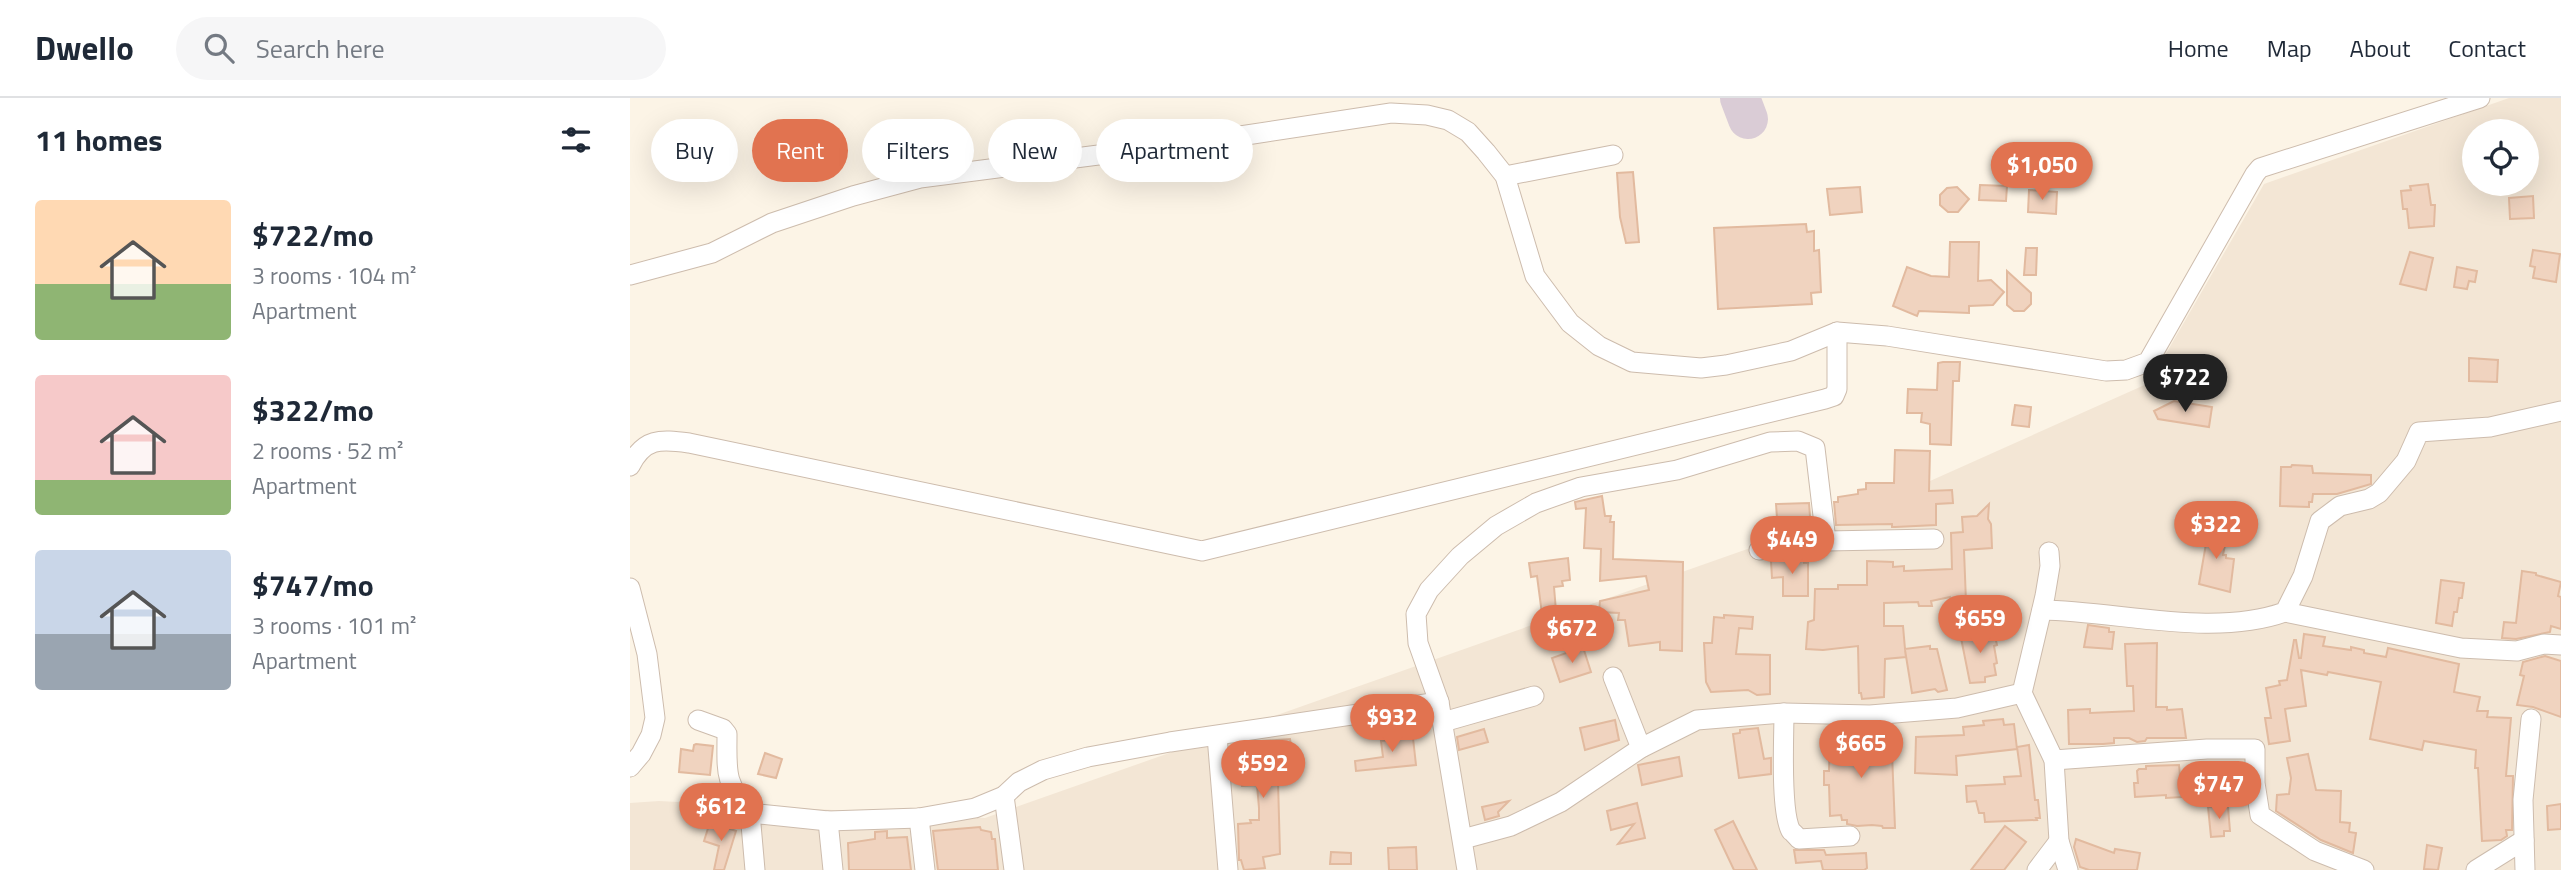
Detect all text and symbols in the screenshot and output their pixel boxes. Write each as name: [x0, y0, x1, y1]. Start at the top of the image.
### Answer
search box: [176, 17, 666, 80]
text: Dwello: [35, 23, 134, 73]
icon: search: [200, 29, 238, 67]
text: Search here: [256, 29, 385, 68]
text: Home: [2168, 30, 2229, 66]
text: Map: [2267, 30, 2312, 66]
text: About: [2350, 30, 2410, 66]
text: Contact: [2448, 30, 2526, 66]
text: 11 homes: [35, 117, 162, 163]
chip: Buy: [651, 119, 738, 182]
chip: Rent: [752, 119, 848, 182]
chip: Filters: [862, 119, 974, 182]
chip: New: [988, 119, 1082, 182]
chip: Apartment: [1096, 119, 1253, 182]
map controls: [2462, 119, 2539, 196]
button: locate: [2462, 119, 2539, 196]
icon: filters: [557, 121, 595, 159]
pin: $1,050: [1985, 142, 2099, 202]
text: $1,050: [2007, 147, 2077, 182]
text: $722/mo: [252, 212, 374, 258]
icon: home: [91, 228, 175, 312]
text: 3 rooms · 104 m²: [252, 258, 416, 293]
text: Apartment: [252, 293, 357, 328]
pin: $722: [2144, 354, 2226, 414]
text: $722: [2159, 359, 2211, 394]
text: $322/mo: [252, 387, 374, 433]
icon: home: [91, 403, 175, 487]
text: 2 rooms · 52 m²: [252, 433, 403, 468]
text: Apartment: [252, 468, 357, 503]
pin: $322: [2175, 502, 2257, 561]
text: $322: [2190, 506, 2242, 541]
pin: $449: [1751, 517, 1833, 576]
text: $449: [1766, 521, 1818, 556]
text: $747/mo: [252, 562, 374, 608]
icon: home: [91, 578, 175, 662]
pin: $659: [1939, 596, 2021, 655]
text: $659: [1954, 600, 2006, 635]
pin: $672: [1531, 606, 1613, 665]
text: 3 rooms · 101 m²: [252, 608, 416, 643]
text: $672: [1546, 610, 1598, 645]
text: Apartment: [252, 643, 357, 678]
pin: $932: [1351, 694, 1433, 754]
text: $932: [1366, 699, 1418, 734]
pin: $665: [1820, 720, 1902, 780]
text: $665: [1835, 725, 1887, 760]
pin: $592: [1222, 740, 1304, 800]
text: $592: [1237, 745, 1289, 780]
pin: $747: [2178, 762, 2260, 821]
text: $747: [2193, 766, 2245, 801]
pin: $612: [680, 784, 762, 843]
text: $612: [695, 788, 747, 823]

